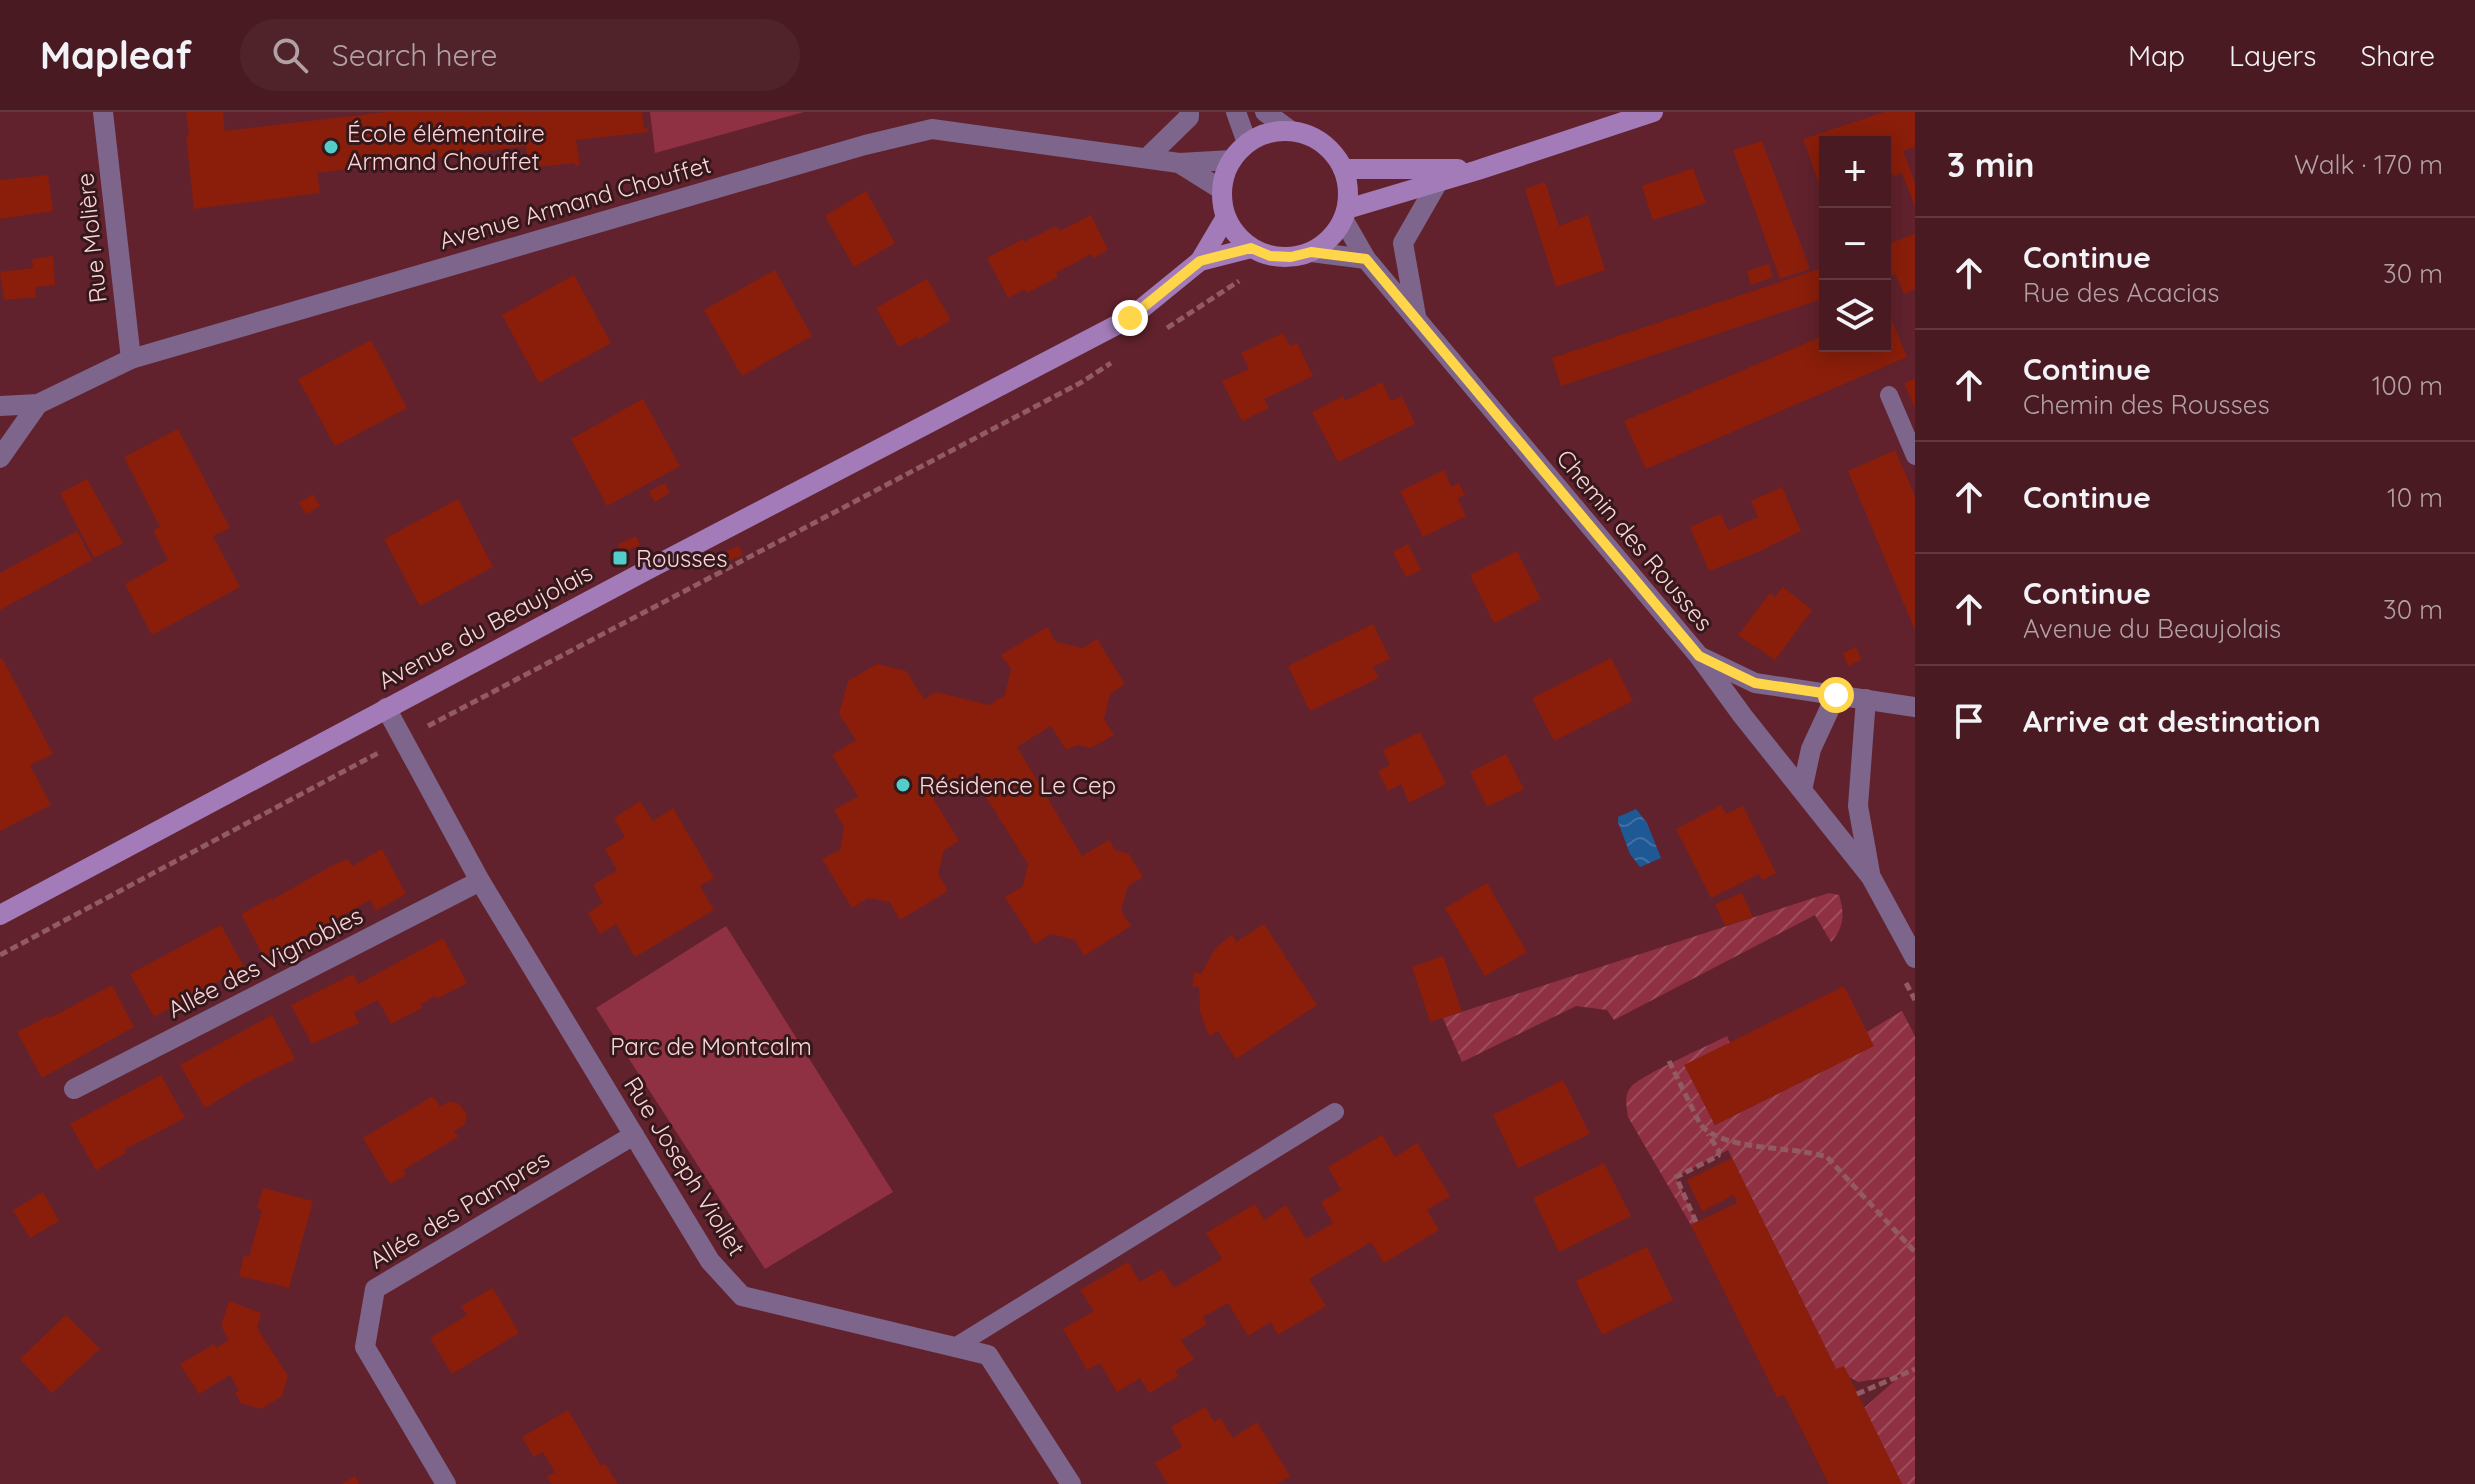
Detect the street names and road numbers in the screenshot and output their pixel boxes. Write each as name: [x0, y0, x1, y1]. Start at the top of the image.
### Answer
street label: Avenue Armand Chouffet: [436, 149, 714, 255]
street label: Rue Molière: [69, 172, 113, 304]
street label: Chemin des Rousses: [1550, 443, 1720, 637]
street label: Avenue du Beaujolais: [373, 557, 597, 695]
street label: Allée des Vignobles: [162, 900, 368, 1024]
street label: Rue Joseph Viollet: [618, 1071, 752, 1261]
street label: Allée des Pampres: [364, 1143, 554, 1275]

